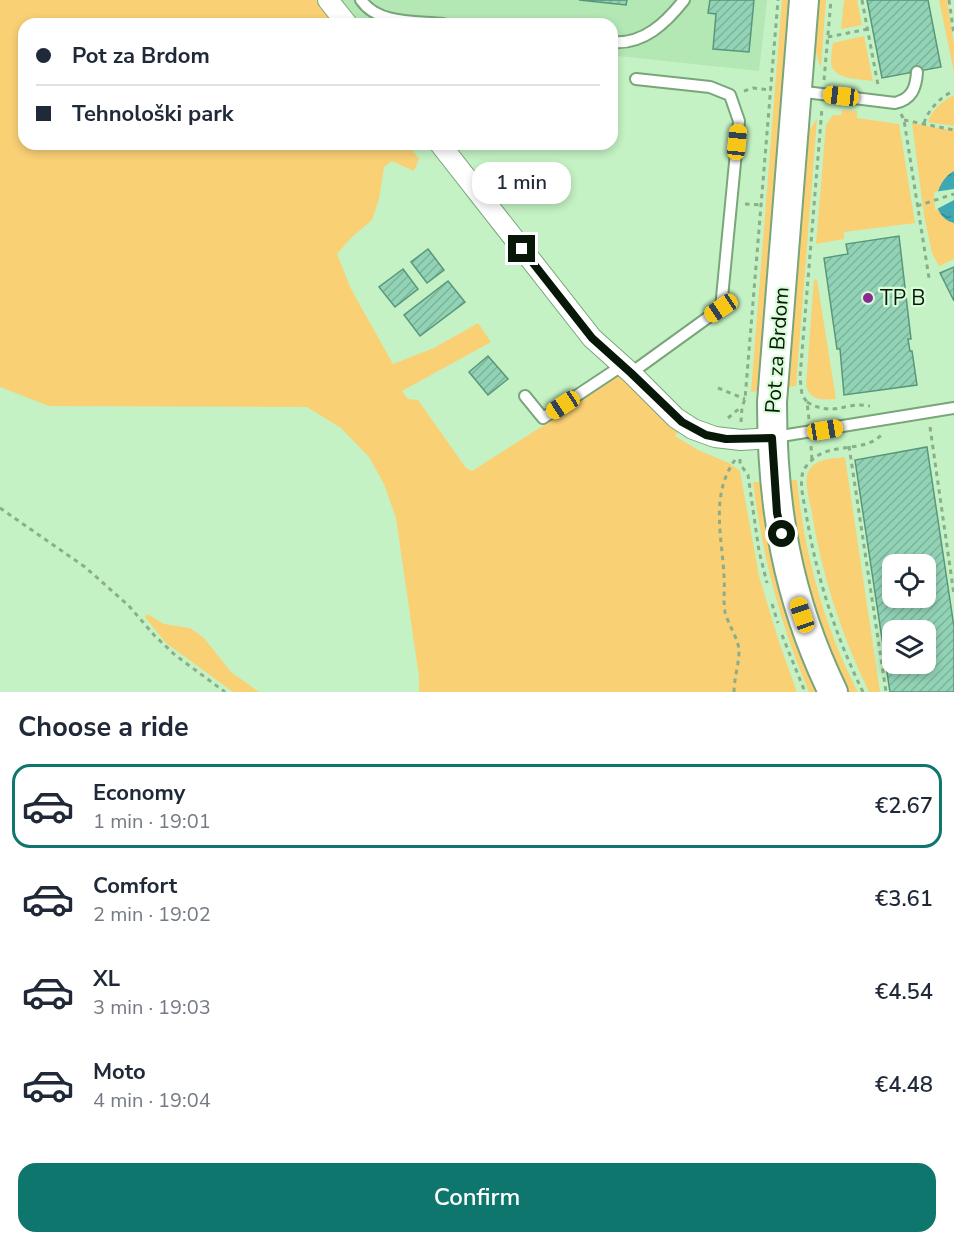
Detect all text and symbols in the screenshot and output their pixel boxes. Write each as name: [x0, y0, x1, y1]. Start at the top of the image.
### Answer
text: Pot za Brdom: [72, 41, 210, 71]
car: [822, 85, 860, 107]
text: Tehnološki park: [72, 99, 234, 129]
car: [726, 123, 748, 161]
callout: 1 min: [472, 162, 572, 204]
text: 1 min: [496, 169, 547, 196]
route end: [508, 235, 535, 262]
place label: TP B: [880, 284, 926, 312]
street label: Pot za Brdom: [759, 286, 795, 414]
car: [701, 290, 741, 326]
marker: TP B: [861, 291, 875, 305]
car: [543, 388, 583, 422]
car: [806, 418, 844, 442]
route start: [768, 520, 795, 547]
map controls: [882, 554, 936, 674]
button: locate: [882, 554, 936, 608]
car: [788, 595, 816, 635]
button: layers: [882, 620, 936, 674]
text: Choose a ride: [18, 709, 189, 746]
text: Economy: [93, 778, 185, 808]
icon: car: [21, 779, 75, 833]
text: €2.67: [875, 791, 933, 821]
text: 1 min · 19:01: [93, 808, 211, 835]
text: Comfort: [93, 871, 177, 901]
icon: car: [21, 872, 75, 926]
text: €3.61: [875, 884, 933, 914]
text: 2 min · 19:02: [93, 901, 211, 928]
text: XL: [93, 964, 120, 994]
icon: car: [21, 965, 75, 1019]
text: €4.54: [875, 977, 933, 1007]
text: 3 min · 19:03: [93, 994, 211, 1021]
text: Moto: [93, 1057, 146, 1087]
icon: car: [21, 1058, 75, 1112]
text: €4.48: [875, 1070, 933, 1100]
text: 4 min · 19:04: [93, 1087, 211, 1114]
button: Confirm: [18, 1163, 936, 1232]

